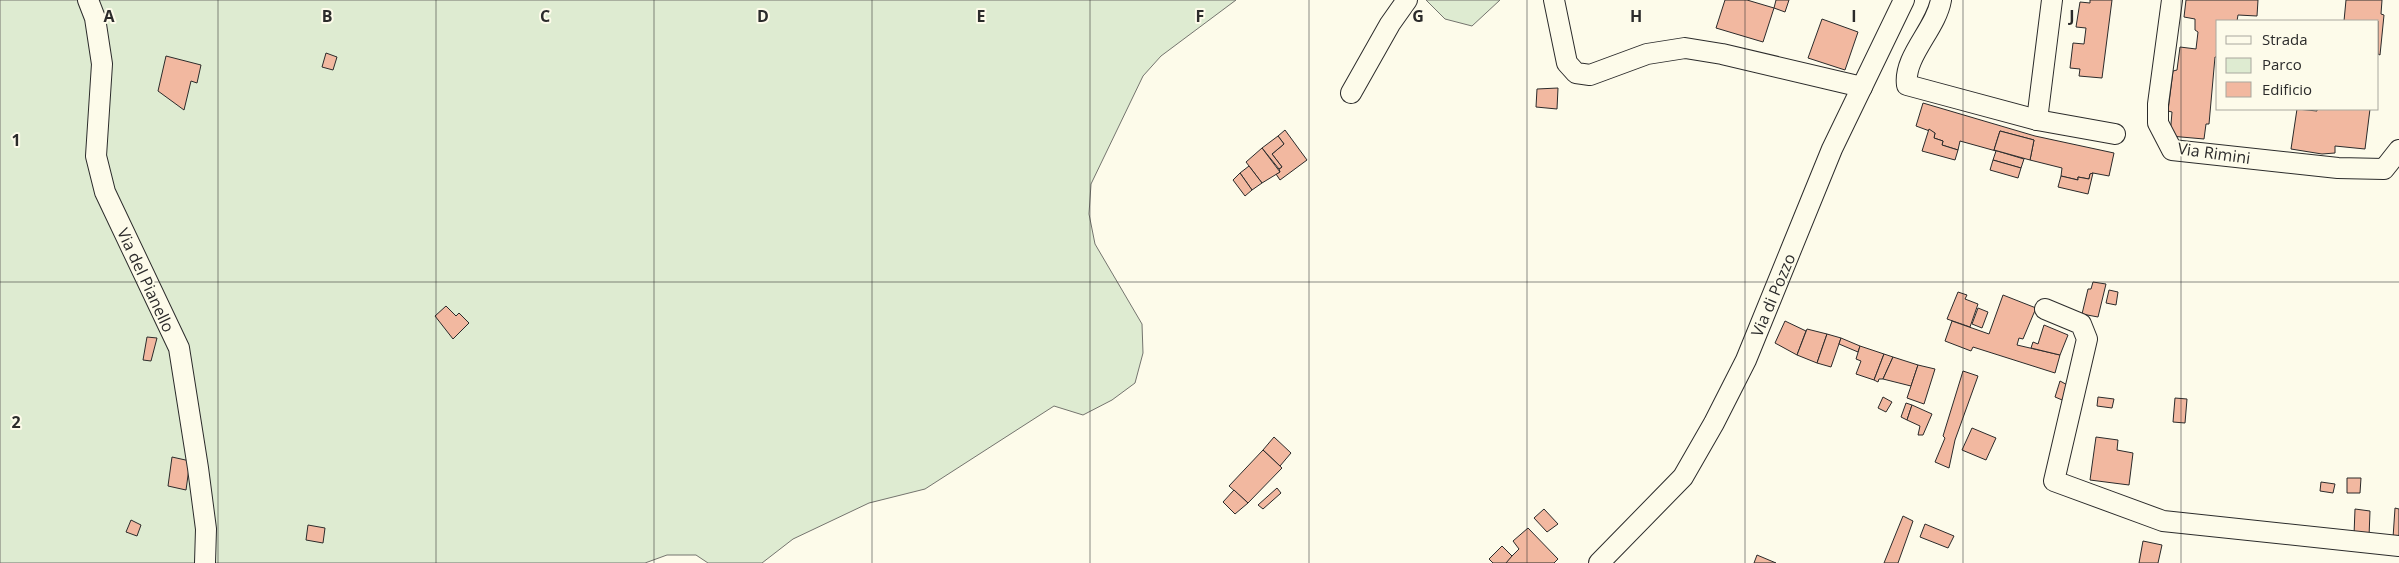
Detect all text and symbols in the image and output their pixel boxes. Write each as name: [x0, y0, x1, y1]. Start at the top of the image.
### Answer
text: A: [103, 5, 115, 27]
text: B: [322, 5, 332, 27]
text: C: [540, 5, 550, 27]
text: D: [757, 5, 769, 27]
text: E: [977, 5, 986, 27]
text: F: [1196, 5, 1204, 27]
text: G: [1412, 5, 1424, 27]
text: H: [1630, 5, 1642, 27]
text: I: [1851, 5, 1857, 27]
text: J: [2067, 5, 2075, 27]
legend: [2216, 20, 2379, 110]
text: Strada: [2262, 29, 2308, 49]
text: Parco: [2262, 54, 2302, 74]
text: Edificio: [2262, 79, 2312, 99]
text: 1: [11, 129, 21, 151]
street label: Via Rimini: [2176, 137, 2252, 169]
street label: Via del Pianello: [112, 224, 180, 336]
street label: Via di Pozzo: [1746, 250, 1800, 340]
text: 2: [11, 411, 21, 433]

